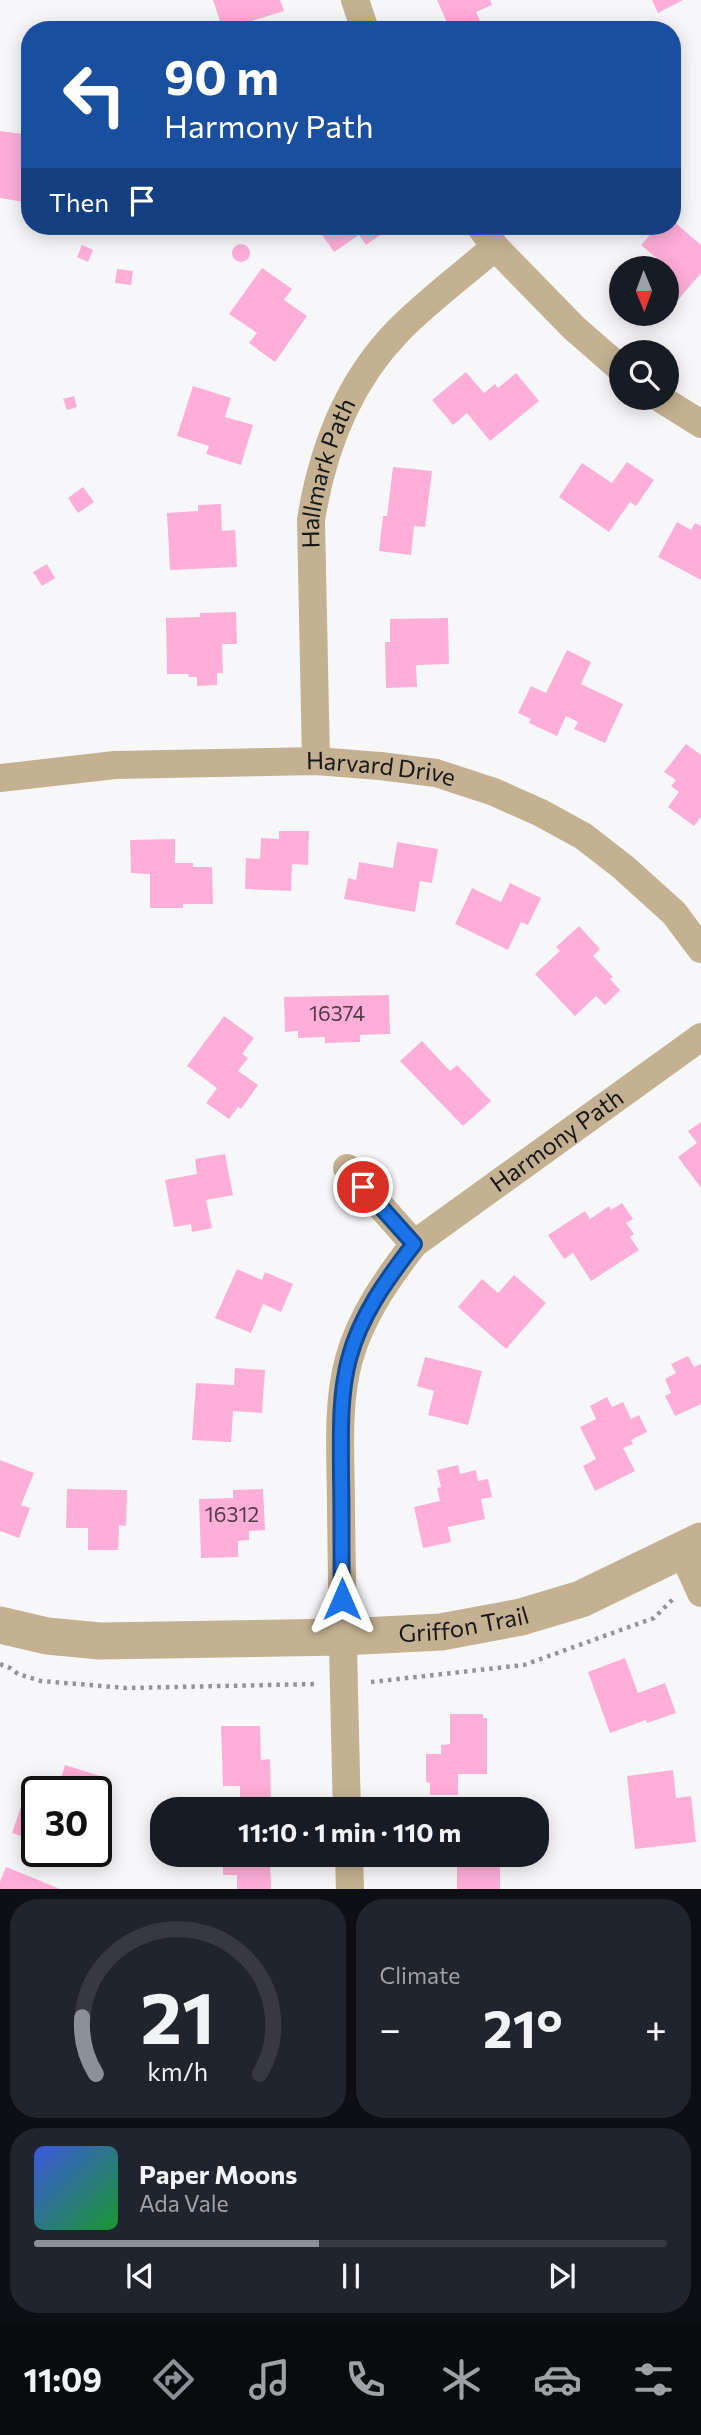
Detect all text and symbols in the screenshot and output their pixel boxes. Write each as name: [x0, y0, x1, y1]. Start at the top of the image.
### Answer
text: 90 m: [164, 45, 279, 105]
icon: left: [49, 49, 140, 140]
text: Harmony Path: [164, 105, 373, 145]
icon: arrive: [123, 182, 161, 220]
text: Then: [49, 186, 109, 217]
north arrow: [609, 256, 679, 326]
map controls: [609, 256, 679, 410]
button: search: [609, 340, 679, 410]
street label: Hallmark Path: [295, 393, 361, 549]
street label: Harvard Drive: [306, 745, 460, 792]
house number: 16374: [309, 1000, 365, 1025]
street label: Harmony Path: [484, 1082, 628, 1197]
pin: [333, 1157, 393, 1217]
icon: arrive: [344, 1168, 382, 1206]
house number: 16312: [205, 1501, 259, 1526]
position arrow: [305, 1562, 379, 1636]
street label: Griffon Trail: [398, 1599, 532, 1647]
speed limit sign: 30: [21, 1776, 112, 1867]
text: 11:10 · 1 min · 110 m: [238, 1816, 461, 1847]
text: Climate: [380, 1961, 461, 1989]
text: 21: [141, 1971, 215, 2060]
text: 21°: [483, 1995, 563, 2059]
text: −: [380, 2004, 401, 2051]
text: +: [645, 2004, 667, 2051]
text: km/h: [147, 2056, 208, 2086]
text: Paper Moons: [139, 2158, 297, 2189]
text: Ada Vale: [139, 2189, 229, 2217]
icon: previous: [121, 2257, 159, 2295]
icon: pause: [332, 2257, 370, 2295]
icon: next: [543, 2257, 581, 2295]
icon: directions: [149, 2355, 198, 2404]
icon: music: [245, 2355, 294, 2404]
icon: phone: [341, 2355, 390, 2404]
icon: climate: [437, 2355, 486, 2404]
icon: car: [533, 2355, 582, 2404]
icon: filters: [629, 2355, 678, 2404]
text: 11:09: [23, 2359, 102, 2399]

